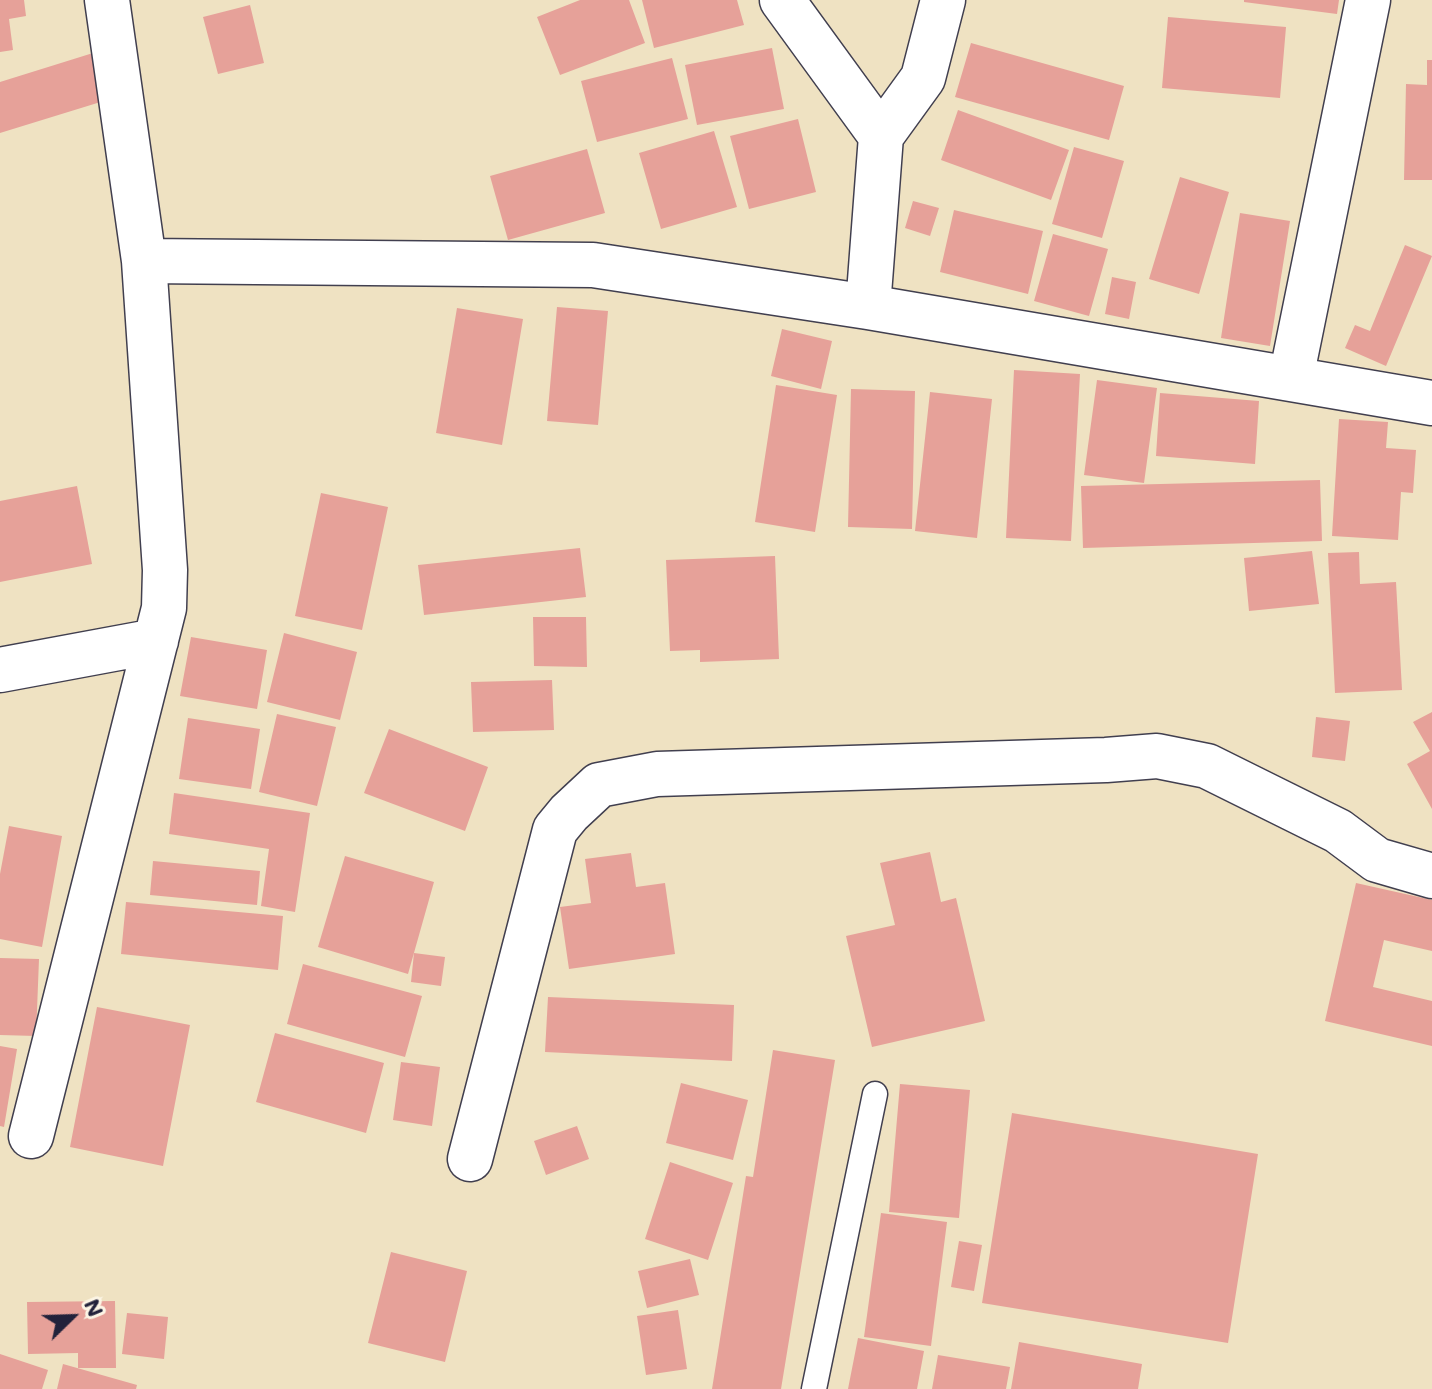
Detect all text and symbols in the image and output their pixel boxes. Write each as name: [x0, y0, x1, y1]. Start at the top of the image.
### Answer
north arrow: [32, 1277, 112, 1357]
text: N: [78, 1294, 111, 1321]

